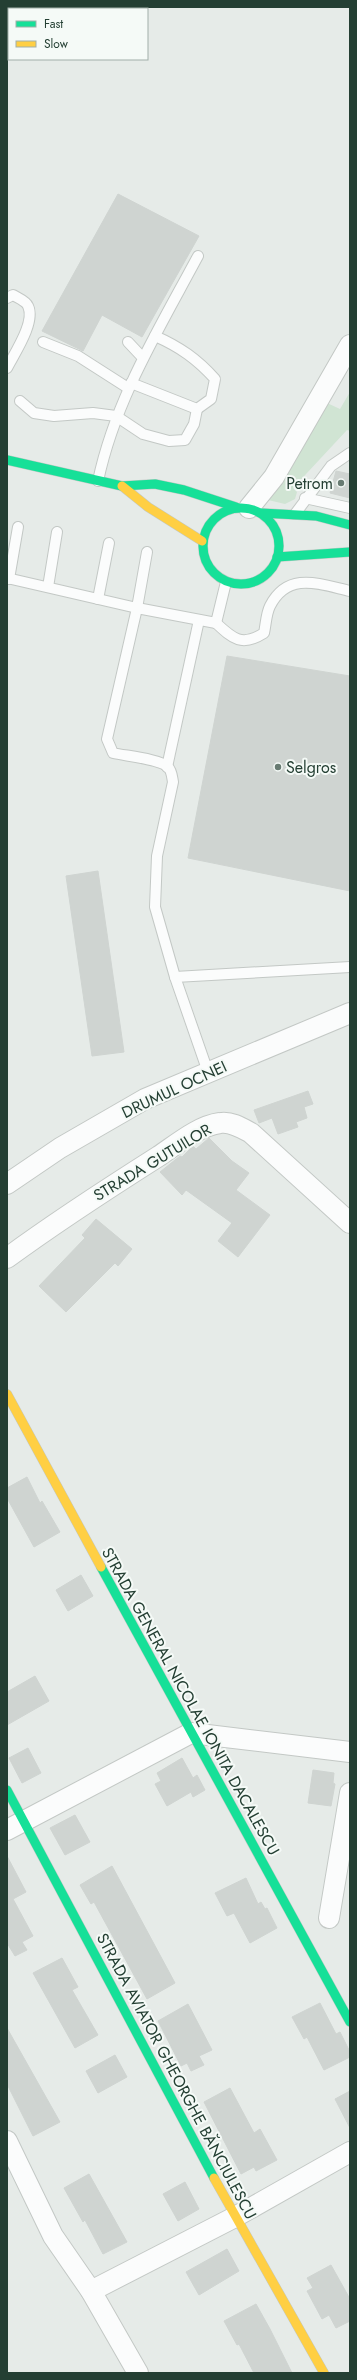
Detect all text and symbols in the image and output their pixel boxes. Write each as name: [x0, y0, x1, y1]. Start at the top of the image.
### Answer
legend: [8, 8, 148, 60]
text: Fast: [44, 15, 63, 33]
text: Slow: [44, 35, 69, 53]
place label: Petrom: [286, 472, 333, 495]
marker: Petrom: [336, 478, 346, 488]
place label: Selgros: [286, 756, 336, 779]
marker: Selgros: [273, 762, 283, 772]
street label: DRUMUL OCNEI: [118, 1055, 231, 1124]
street label: STRADA GUTUILOR: [89, 1118, 215, 1207]
street label: STRADA GENERAL NICOLAE IONITA DACALESCU: [96, 1543, 285, 1859]
street label: STRADA AVIATOR GHEORGHE BĂNCIULESCU: [91, 1929, 262, 2224]

